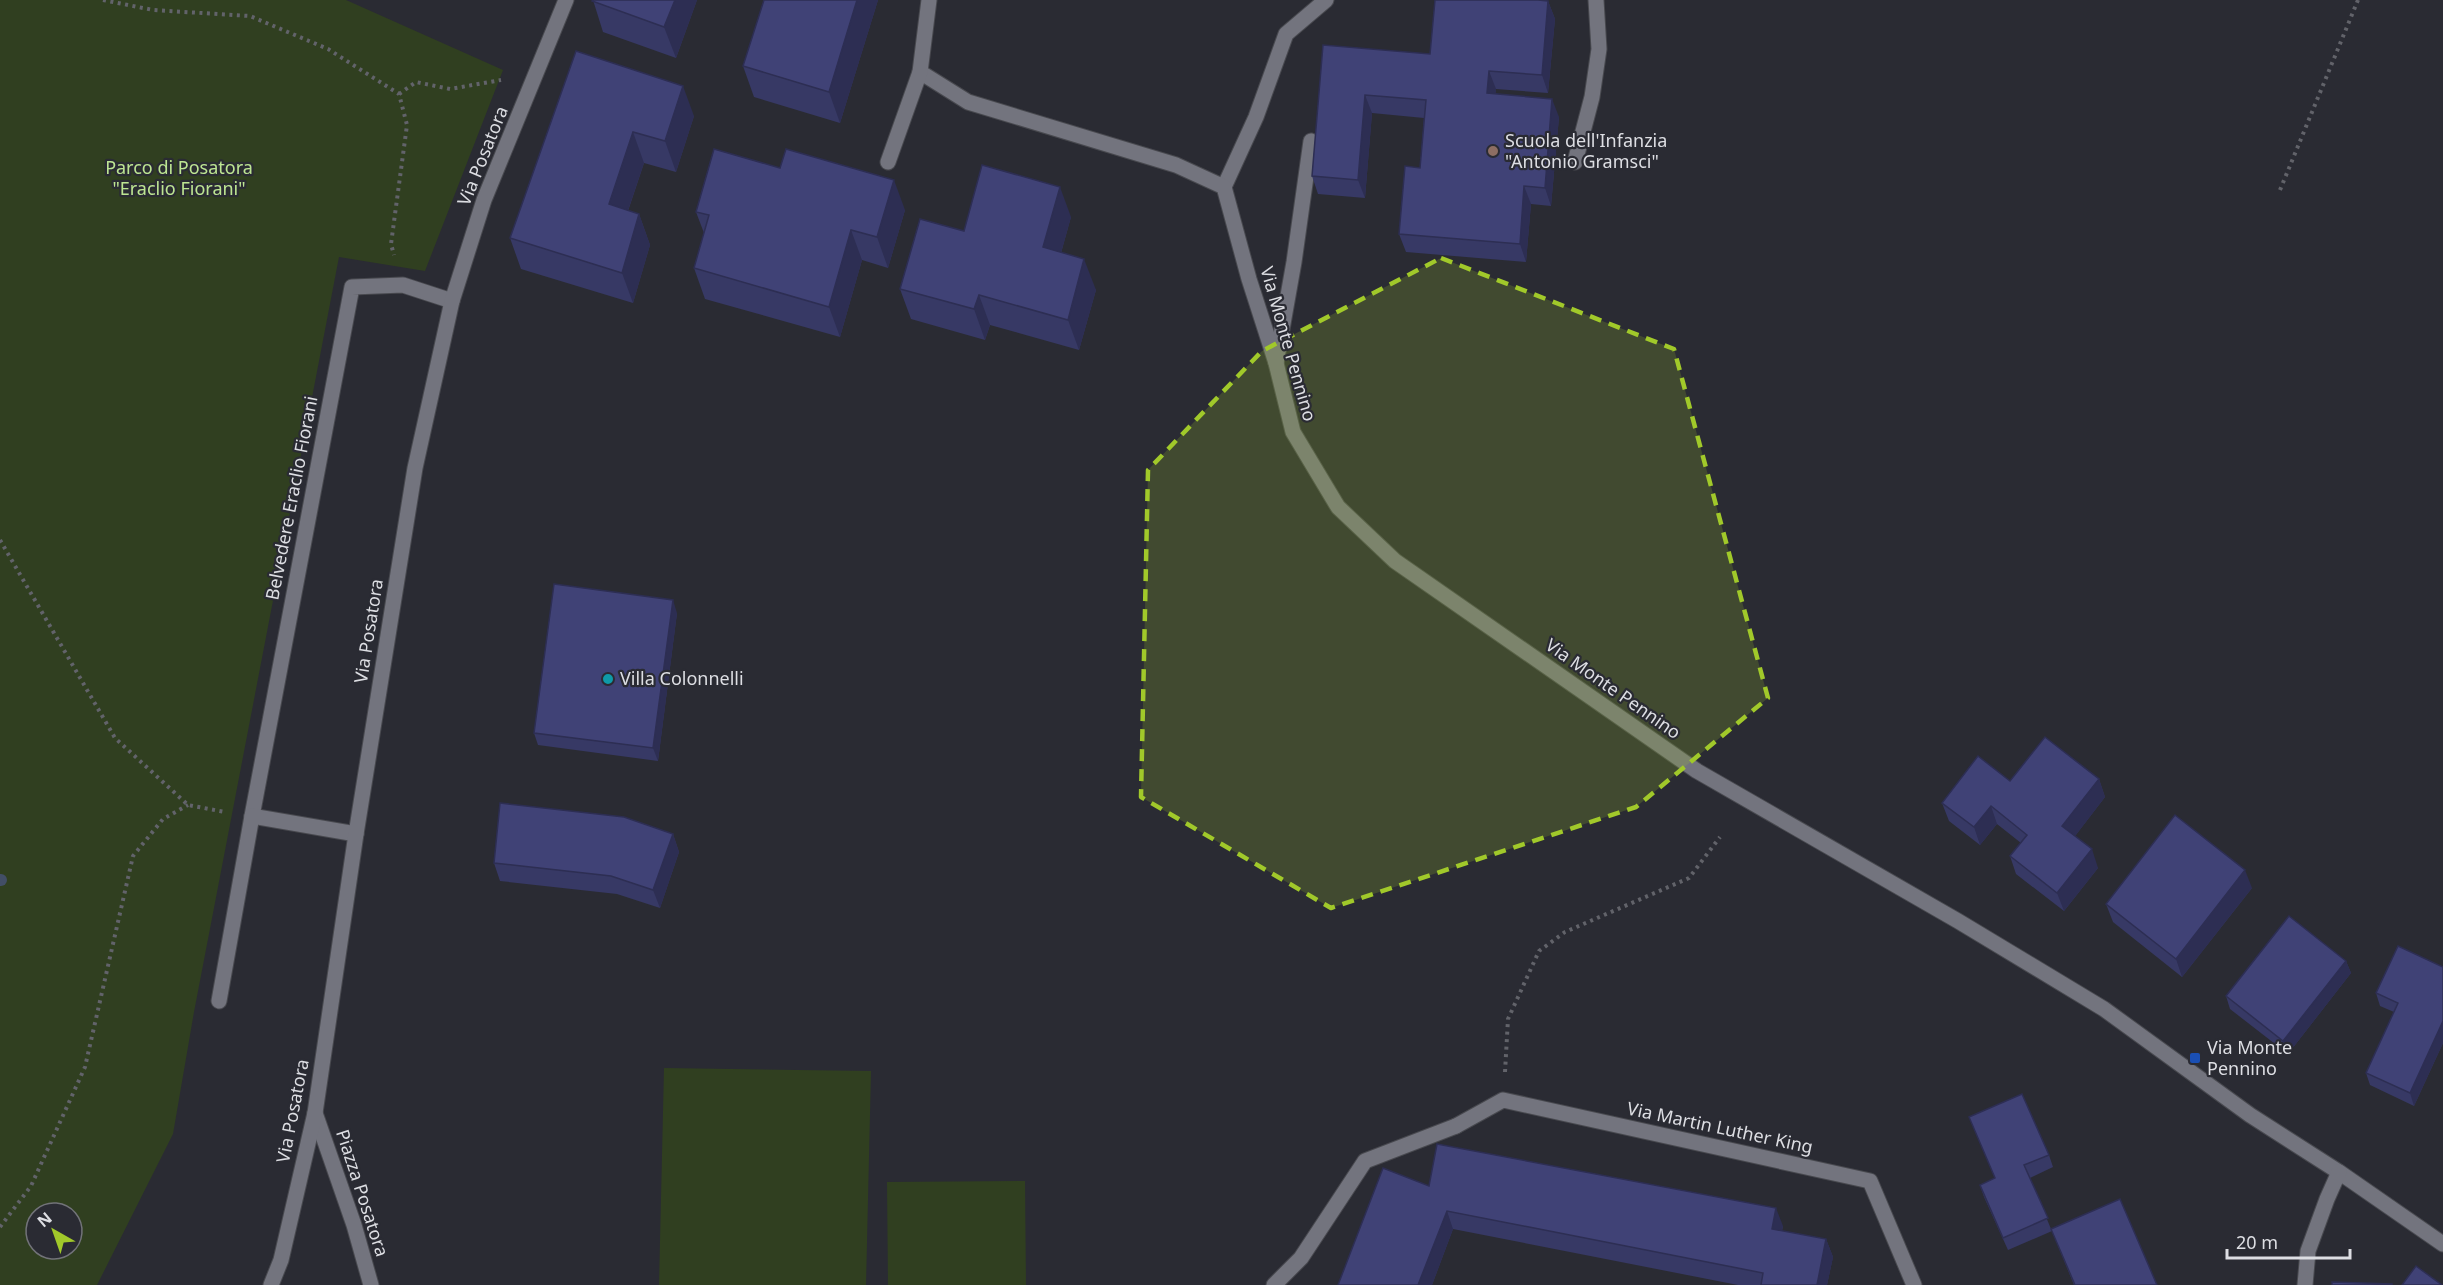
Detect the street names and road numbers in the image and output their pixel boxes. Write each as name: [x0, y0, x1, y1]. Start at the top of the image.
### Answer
street label: Via Posatora: [451, 102, 513, 209]
street label: Via Monte Pennino: [1255, 264, 1323, 424]
street label: Belvedere Eraclio Fiorani: [259, 394, 323, 602]
street label: Via Posatora: [348, 577, 388, 685]
street label: Via Monte Pennino: [1541, 633, 1686, 744]
street label: Via Posatora: [270, 1057, 314, 1165]
street label: Via Martin Luther King: [1625, 1096, 1815, 1158]
street label: Piazza Posatora: [331, 1126, 395, 1259]

